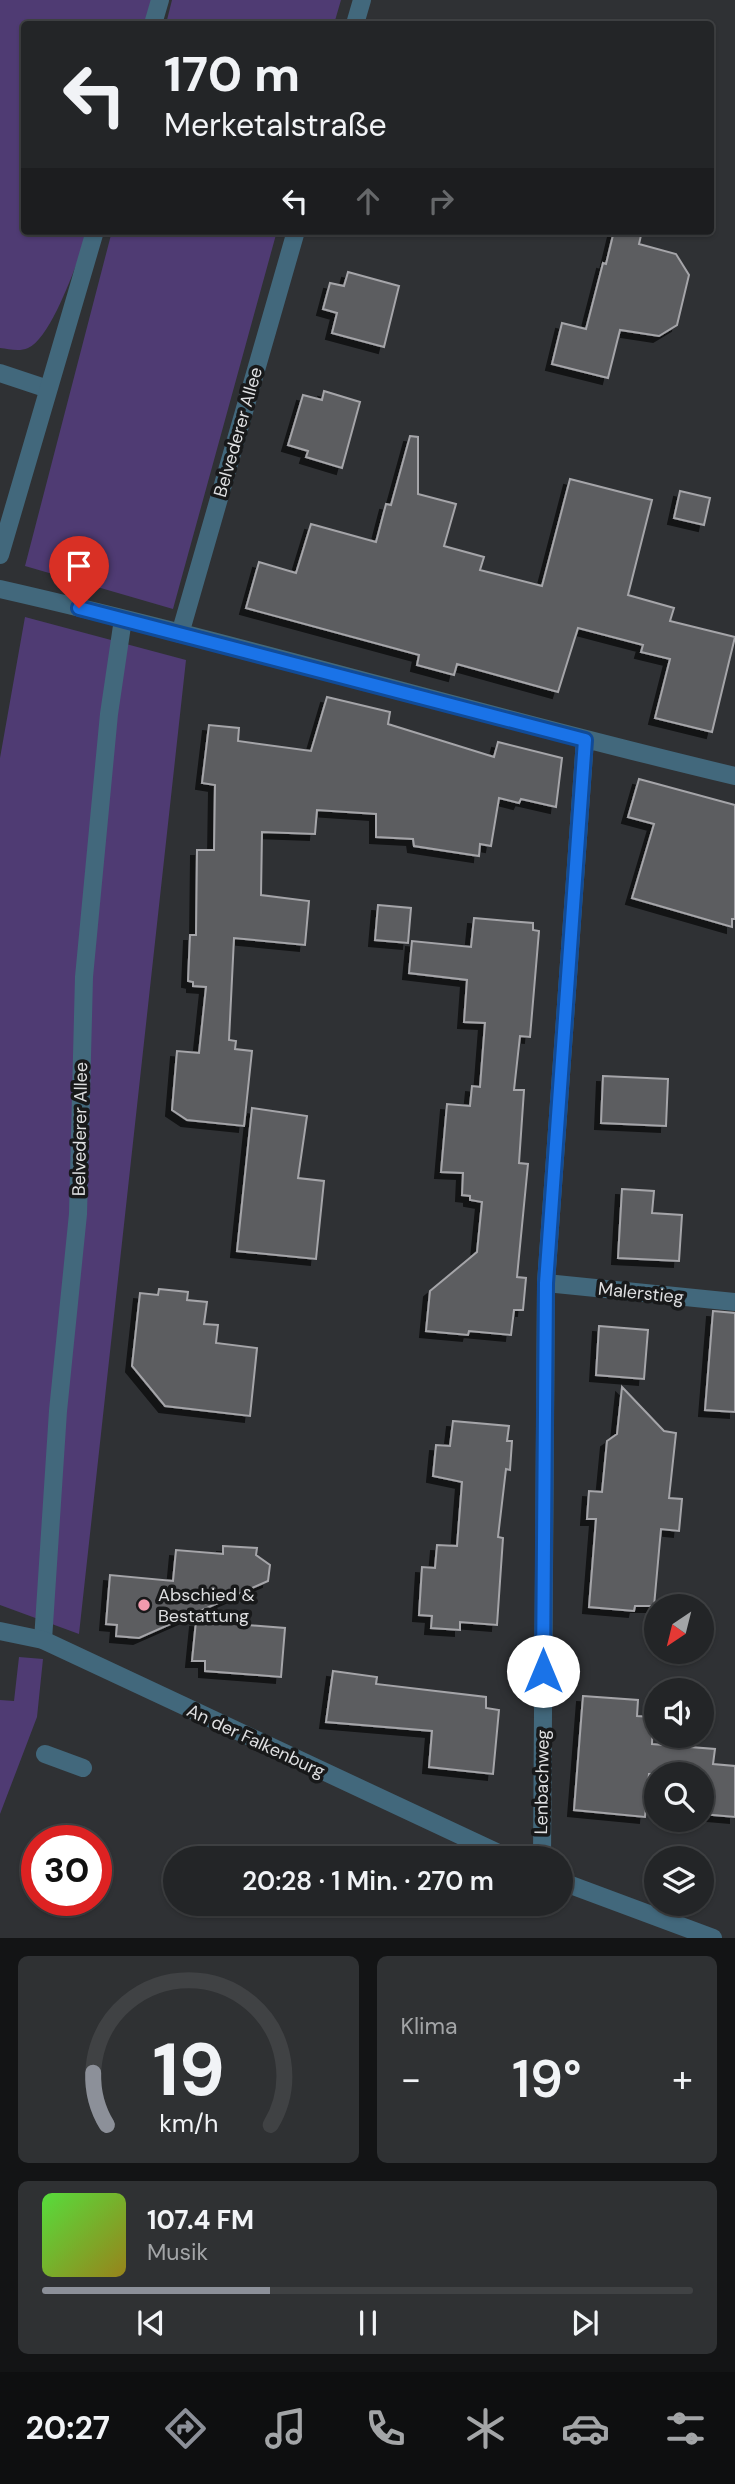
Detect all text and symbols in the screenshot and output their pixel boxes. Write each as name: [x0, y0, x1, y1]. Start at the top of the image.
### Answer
text: 170 m: [164, 42, 300, 106]
icon: left: [49, 49, 140, 140]
text: Merketalstraße: [164, 104, 387, 146]
icon: left: [276, 182, 314, 220]
icon: ahead: [349, 182, 387, 220]
icon: right: [422, 182, 460, 220]
street label: Belvederer Allee: [208, 364, 268, 500]
pin: [49, 536, 109, 608]
icon: arrive: [60, 547, 98, 585]
street label: Belvederer Allee: [67, 1062, 93, 1196]
street label: Malerstieg: [597, 1277, 685, 1309]
place label: Abschied & Bestattung: [158, 1583, 255, 1628]
north arrow: [644, 1594, 714, 1664]
map controls: [644, 1594, 714, 1916]
marker: Abschied & Bestattung: [136, 1597, 152, 1613]
position arrow: [506, 1634, 580, 1708]
button: sound: [644, 1678, 714, 1748]
street label: An der Falkenburg: [183, 1698, 329, 1784]
street label: Lenbachweg: [529, 1729, 555, 1835]
button: search: [644, 1762, 714, 1832]
speed limit sign: 30: [21, 1825, 112, 1916]
button: layers: [644, 1846, 714, 1916]
text: 20:28 · 1 Min. · 270 m: [242, 1864, 494, 1898]
text: Klima: [401, 2011, 458, 2041]
text: 19: [152, 2024, 225, 2119]
text: 19°: [512, 2045, 582, 2113]
text: −: [401, 2054, 421, 2104]
text: +: [672, 2054, 693, 2104]
text: km/h: [159, 2107, 218, 2140]
text: 107.4 FM: [147, 2203, 254, 2237]
text: Musik: [147, 2237, 208, 2267]
icon: previous: [132, 2304, 170, 2342]
icon: pause: [349, 2304, 387, 2342]
icon: next: [566, 2304, 604, 2342]
icon: directions: [161, 2404, 210, 2453]
icon: music: [261, 2404, 310, 2453]
icon: phone: [361, 2404, 410, 2453]
icon: climate: [461, 2404, 510, 2453]
icon: car: [561, 2404, 610, 2453]
icon: filters: [661, 2404, 710, 2453]
text: 20:27: [25, 2407, 110, 2449]

